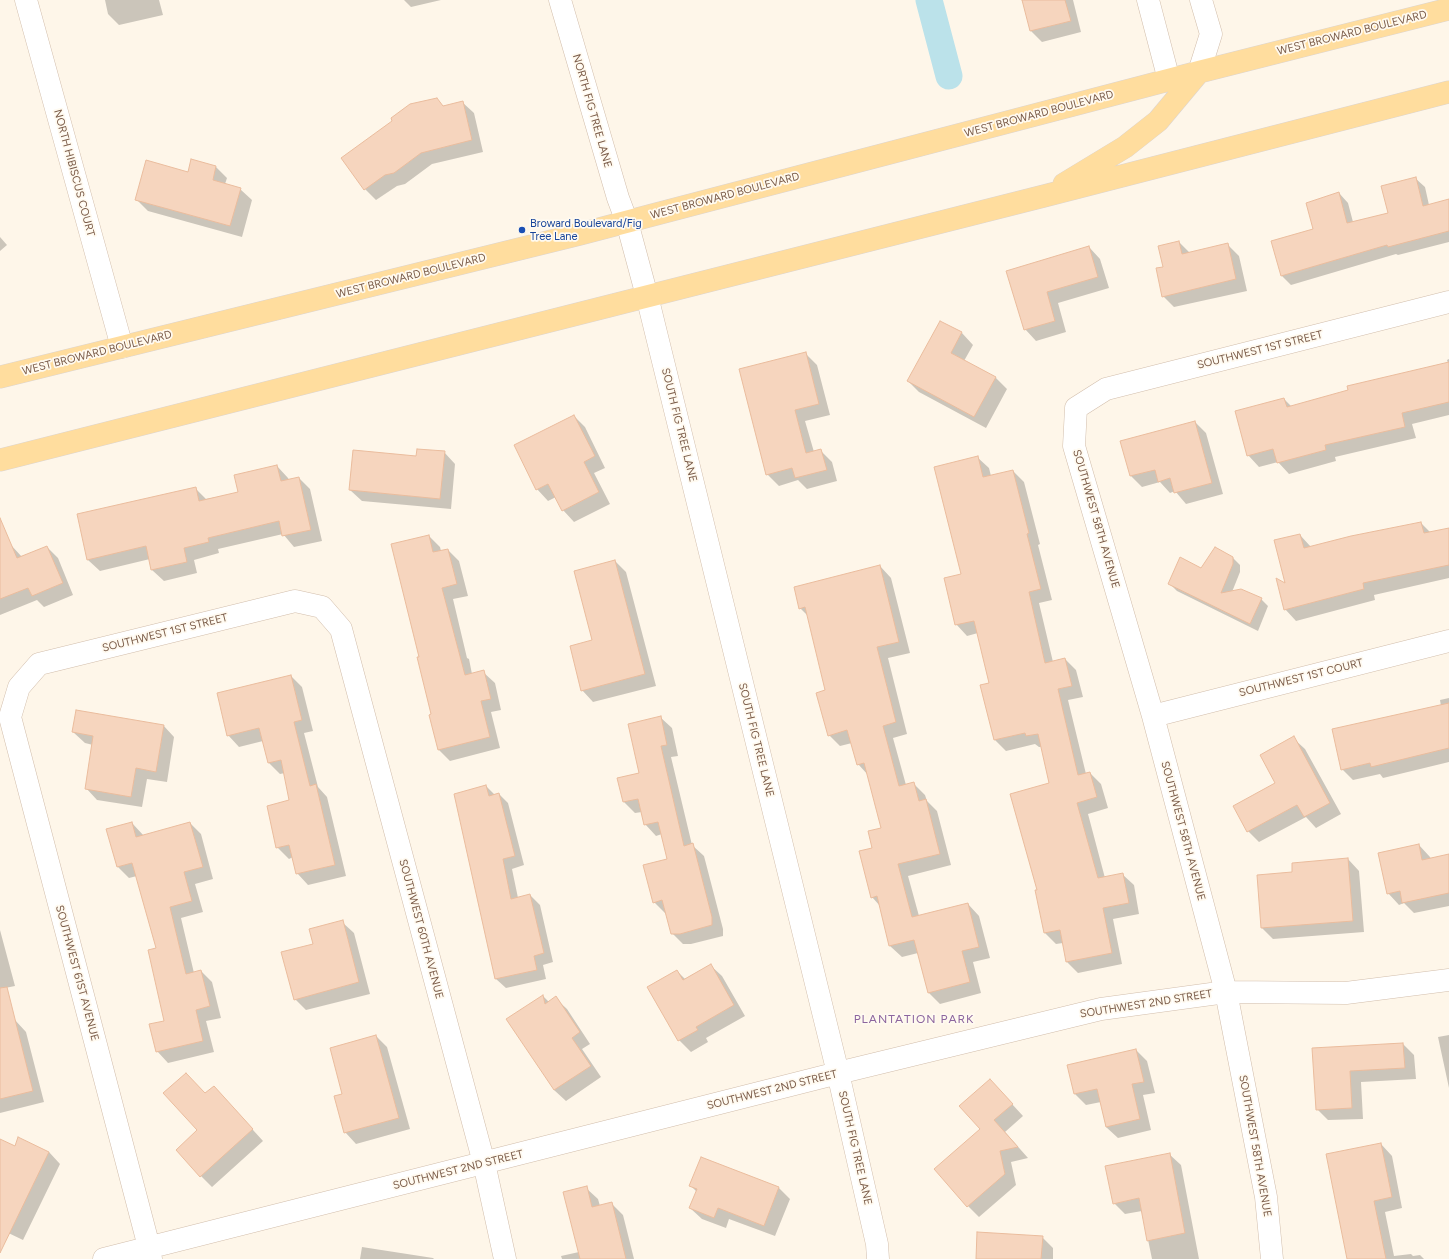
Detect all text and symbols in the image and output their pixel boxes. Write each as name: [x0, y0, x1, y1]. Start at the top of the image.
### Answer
street label: WEST BROWARD BOULEVARD: [1276, 8, 1428, 58]
street label: NORTH FIG TREE LANE: [569, 53, 615, 169]
street label: WEST BROWARD BOULEVARD: [963, 88, 1115, 140]
street label: NORTH HIBISCUS COURT: [51, 108, 97, 238]
street label: WEST BROWARD BOULEVARD: [649, 170, 801, 222]
place label: Broward Boulevard/Fig Tree Lane: [530, 217, 642, 243]
marker: Broward Boulevard/Fig Tree Lane: [517, 225, 527, 235]
street label: WEST BROWARD BOULEVARD: [335, 251, 487, 301]
street label: WEST BROWARD BOULEVARD: [21, 328, 173, 378]
street label: SOUTHWEST 1ST STREET: [1196, 328, 1324, 372]
street label: SOUTH FIG TREE LANE: [658, 367, 700, 483]
street label: SOUTHWEST 58TH AVENUE: [1070, 448, 1122, 590]
street label: SOUTHWEST 1ST STREET: [101, 611, 229, 655]
street label: SOUTHWEST 1ST COURT: [1238, 656, 1364, 700]
street label: SOUTH FIG TREE LANE: [735, 682, 777, 798]
street label: SOUTHWEST 58TH AVENUE: [1158, 760, 1208, 902]
street label: SOUTHWEST 60TH AVENUE: [396, 858, 446, 1000]
street label: SOUTHWEST 61ST AVENUE: [52, 904, 102, 1042]
street label: SOUTHWEST 2ND STREET: [1079, 987, 1213, 1021]
district label: PLANTATION PARK: [854, 1012, 974, 1026]
street label: SOUTHWEST 2ND STREET: [706, 1067, 838, 1113]
street label: SOUTHWEST 58TH AVENUE: [1236, 1074, 1274, 1218]
street label: SOUTH FIG TREE LANE: [835, 1090, 875, 1206]
street label: SOUTHWEST 2ND STREET: [392, 1147, 524, 1193]

